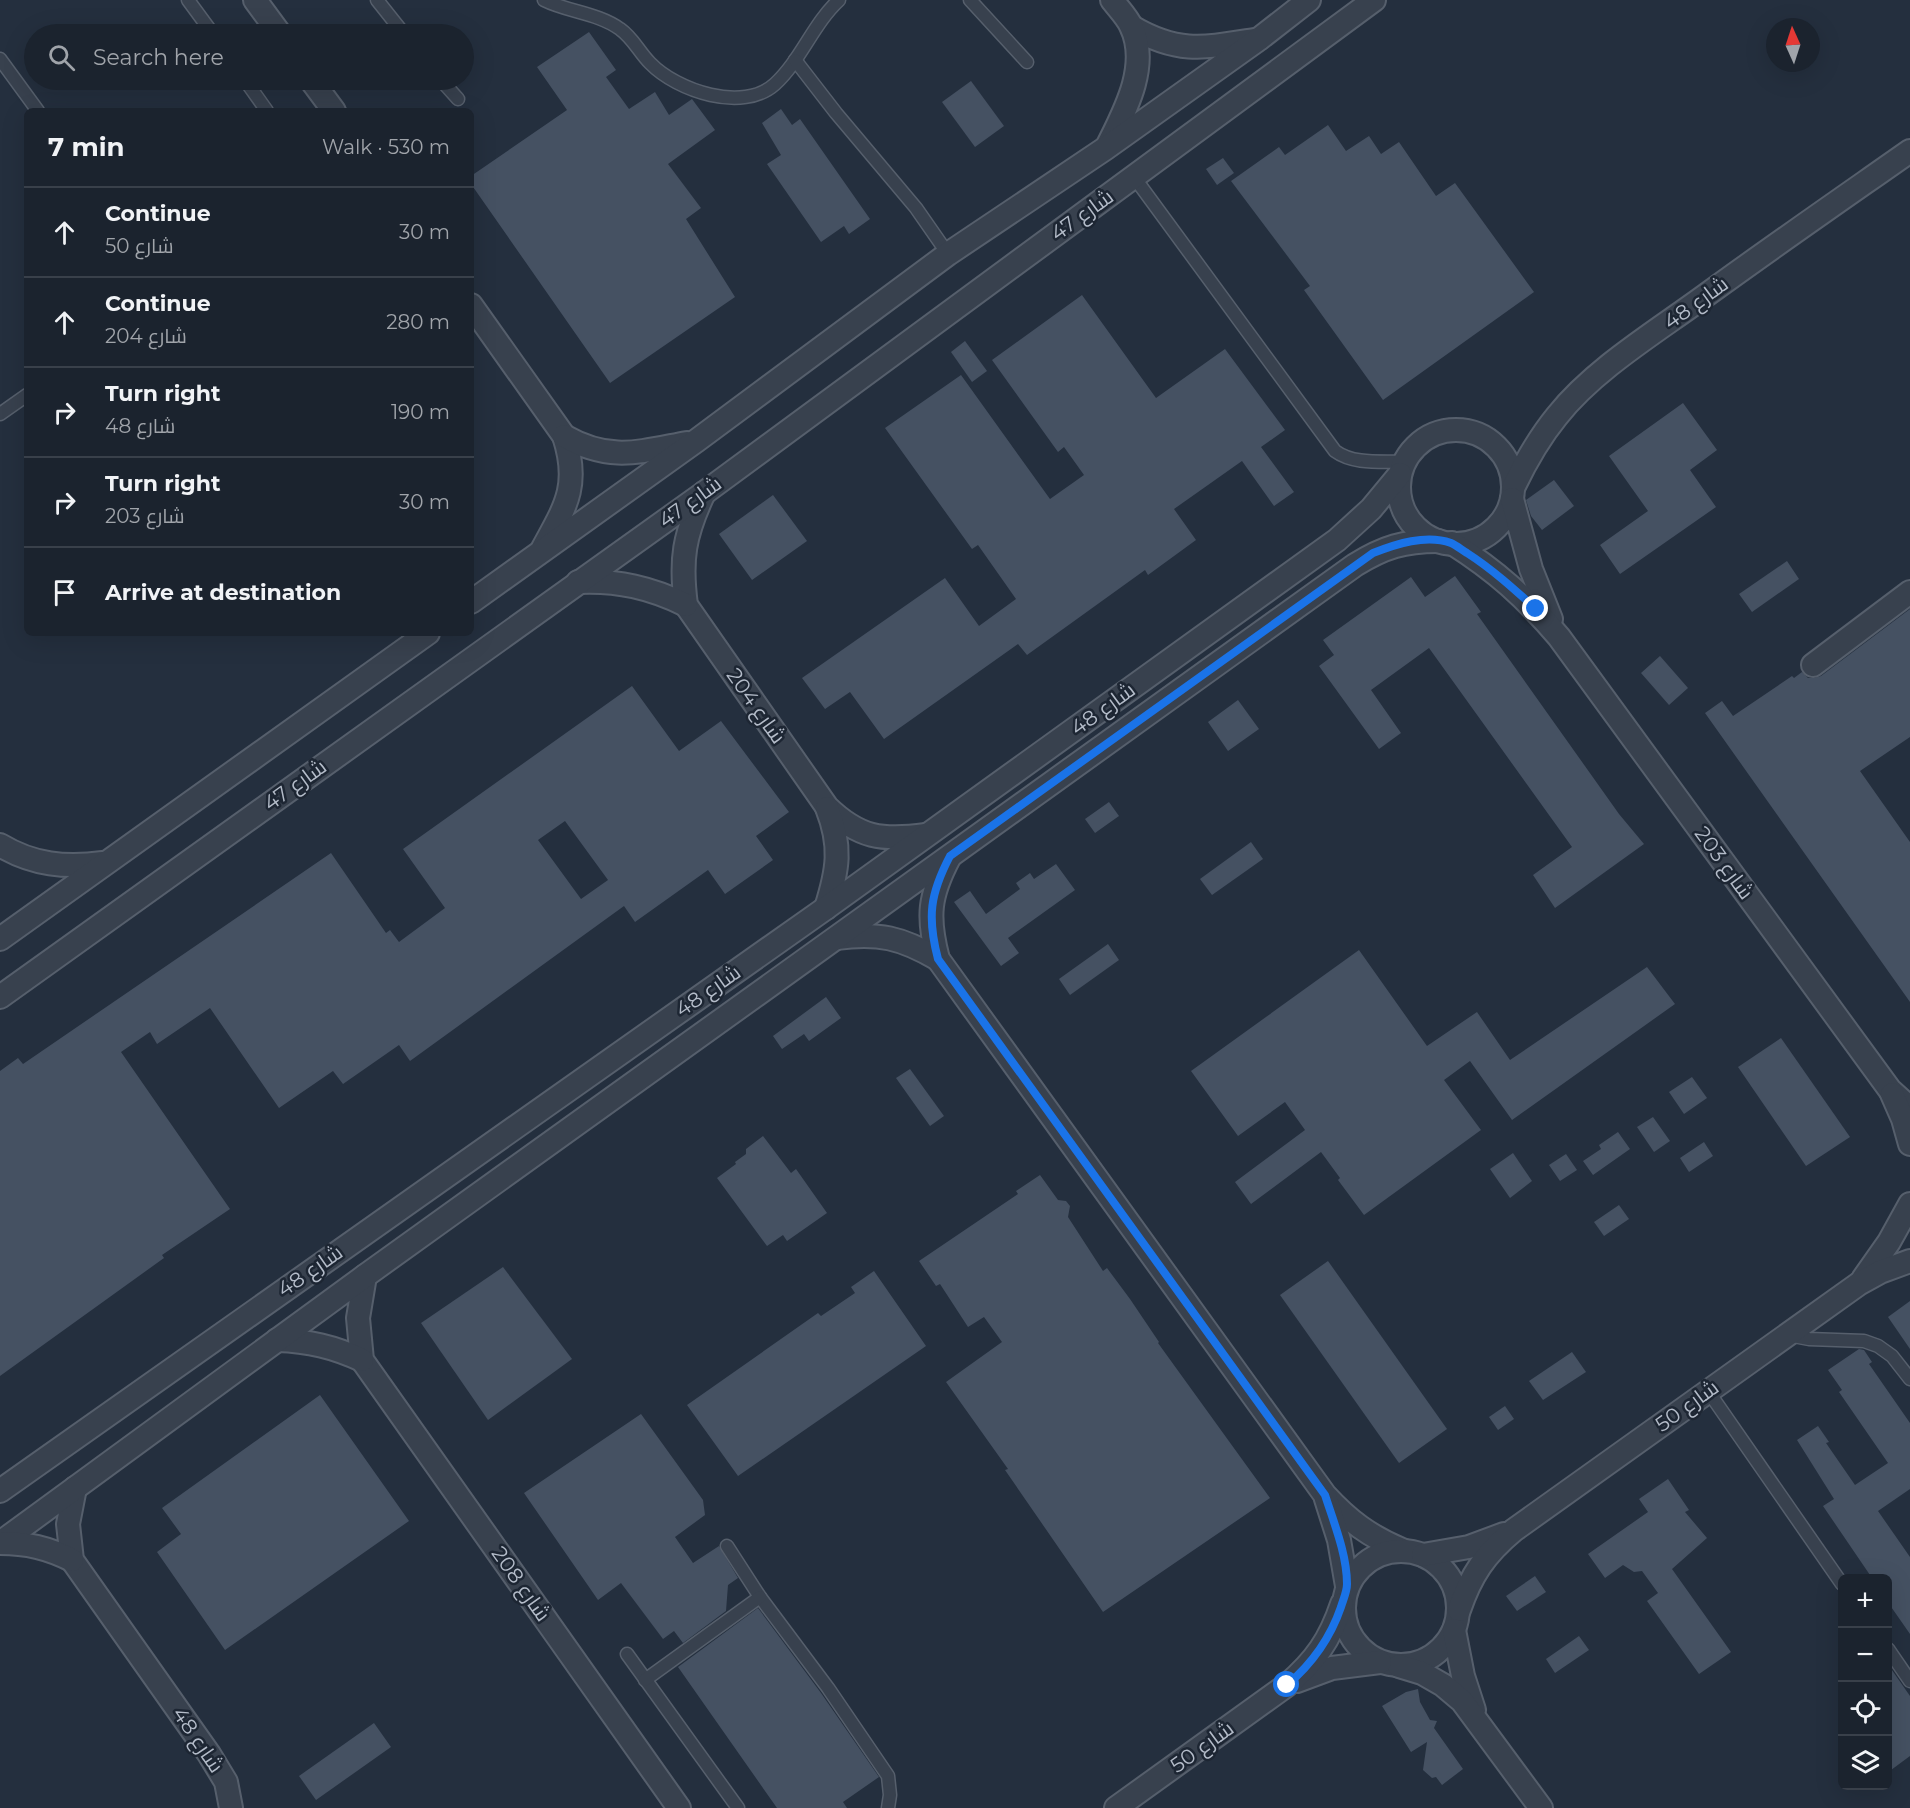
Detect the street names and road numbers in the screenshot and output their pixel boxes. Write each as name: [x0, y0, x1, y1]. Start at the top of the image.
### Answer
street label: شارع 47: [1045, 184, 1119, 247]
street label: شارع 48: [1659, 271, 1734, 336]
street label: شارع 47: [653, 471, 727, 534]
street label: شارع 204: [720, 663, 791, 749]
street label: شارع 48: [1066, 677, 1141, 742]
street label: شارع 47: [258, 754, 332, 817]
street label: شارع 203: [1688, 822, 1759, 905]
street label: شارع 48: [670, 959, 746, 1024]
street label: شارع 48: [272, 1239, 348, 1304]
street label: شارع 50: [1650, 1374, 1724, 1438]
street label: شارع 208: [485, 1542, 556, 1627]
street label: شارع 48: [166, 1702, 229, 1778]
street label: شارع 50: [1165, 1715, 1239, 1779]

